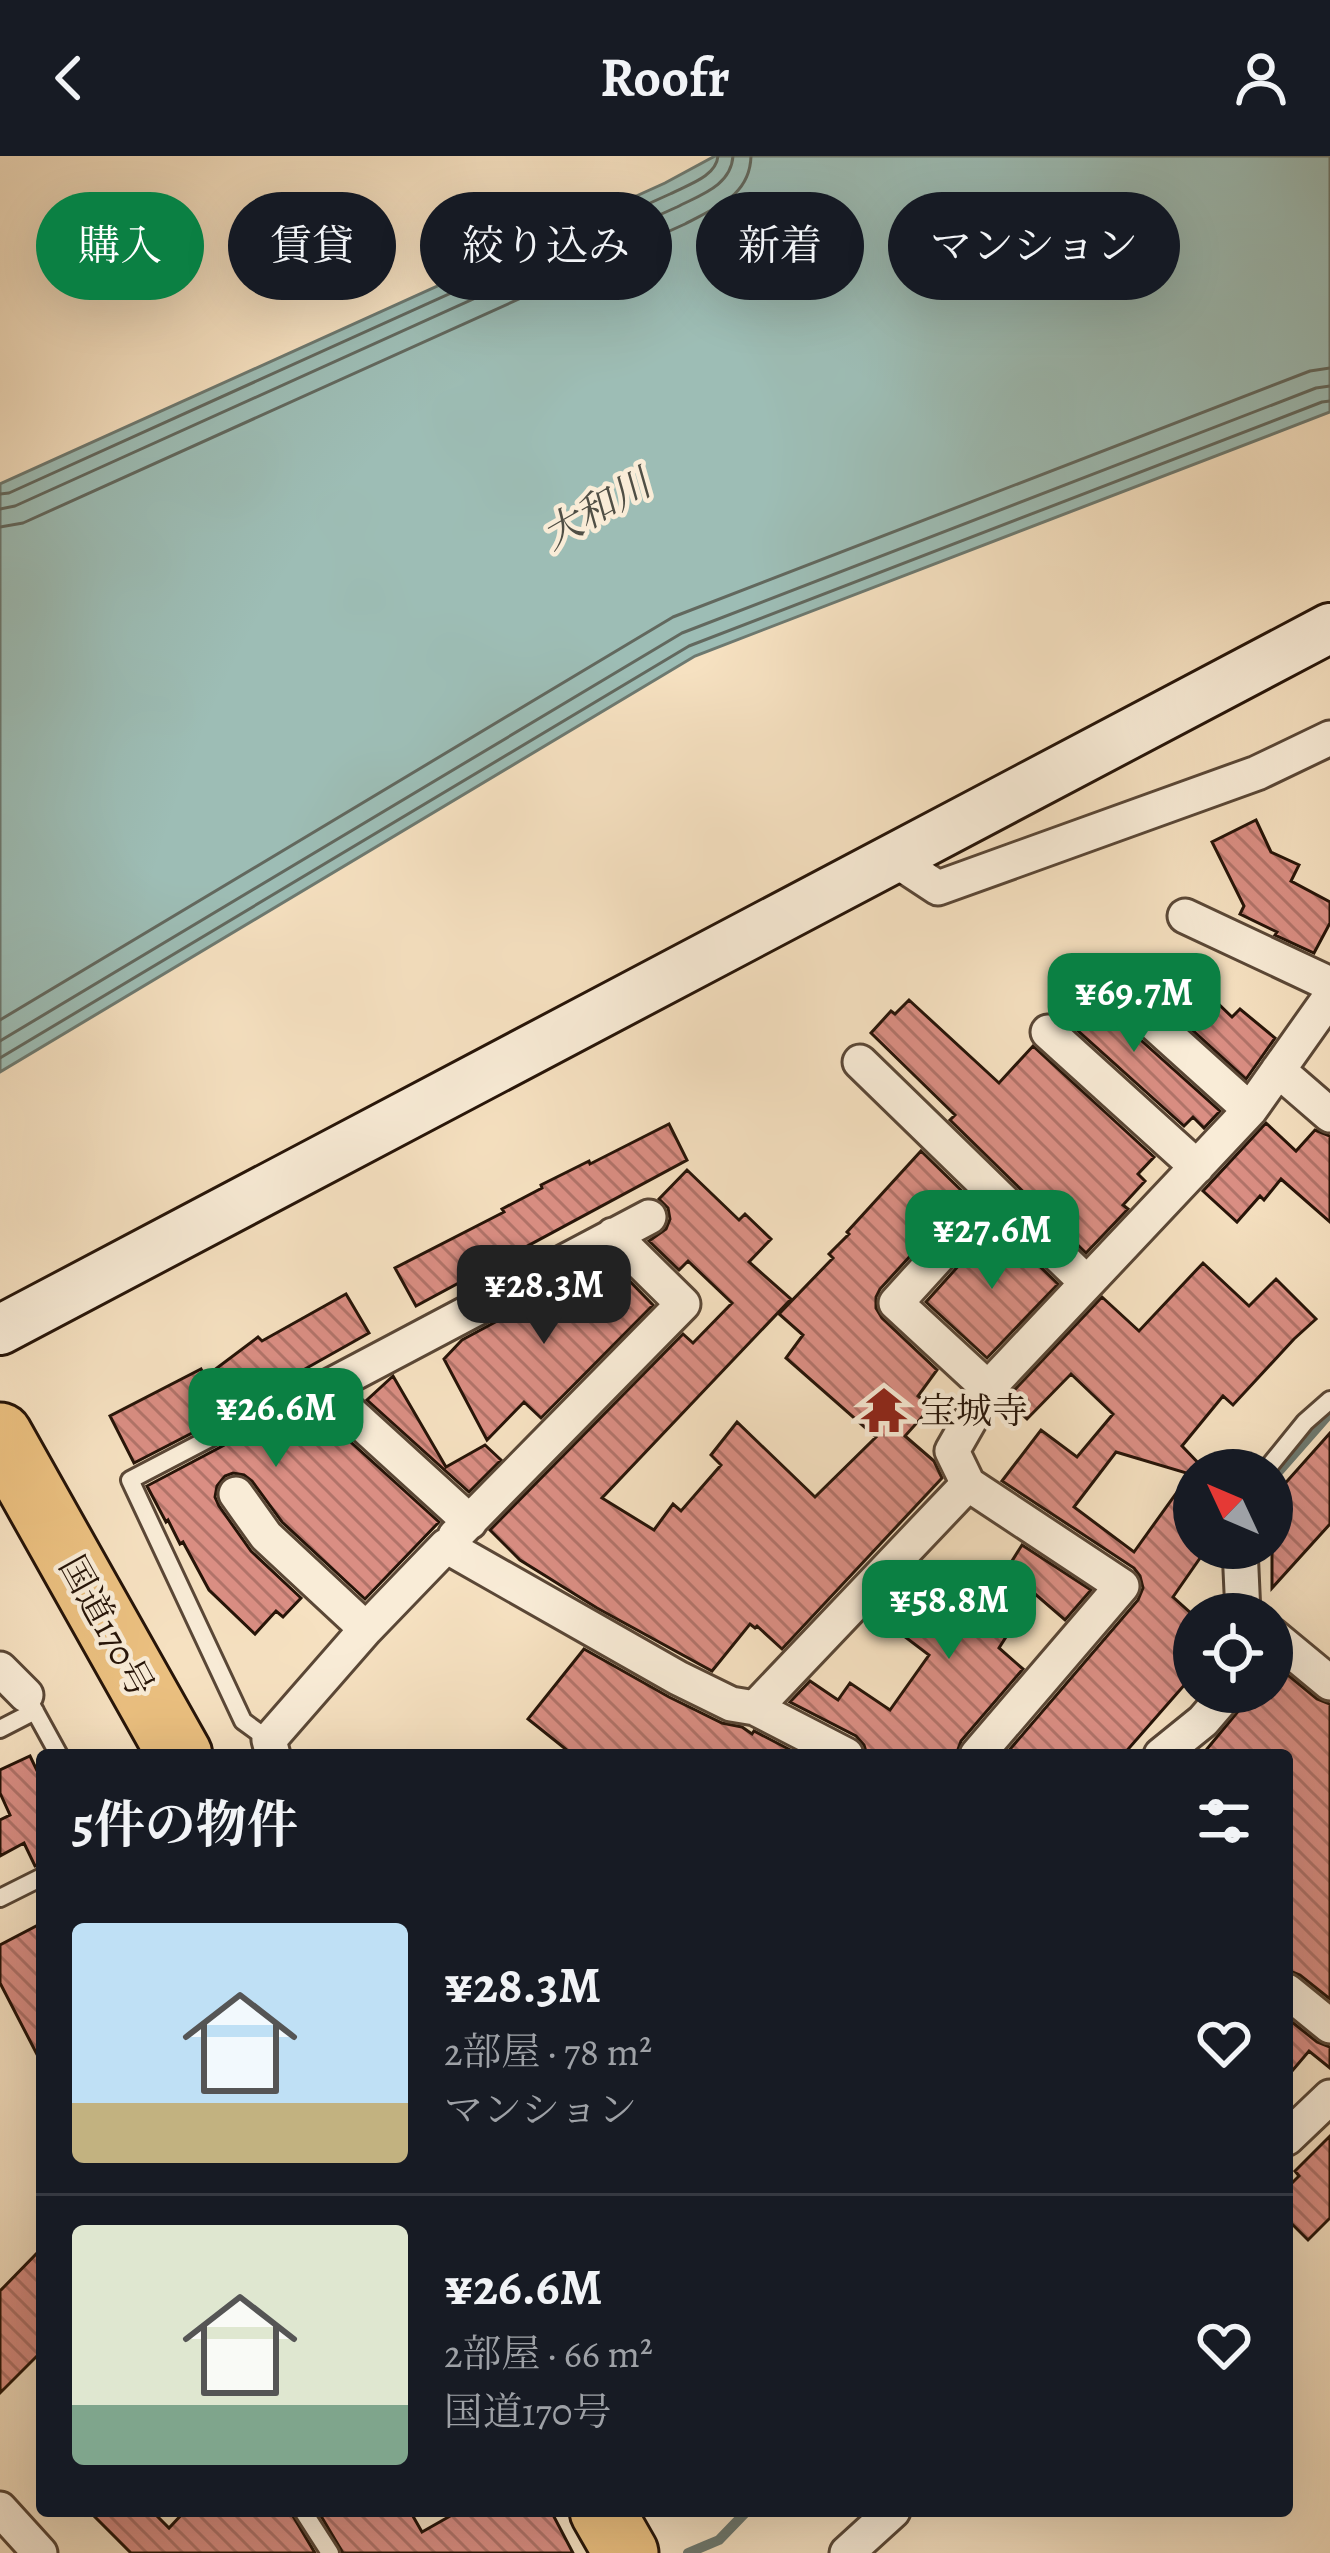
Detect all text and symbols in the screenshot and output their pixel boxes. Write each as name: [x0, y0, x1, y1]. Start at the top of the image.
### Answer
text: Roofr: [600, 41, 730, 115]
icon: back: [36, 45, 102, 111]
icon: person: [1228, 45, 1294, 111]
chip: 購入: [36, 192, 204, 300]
chip: 賃貸: [228, 192, 396, 300]
chip: 絞り込み: [420, 192, 672, 300]
chip: 新着: [696, 192, 864, 300]
chip: マンション: [888, 192, 1180, 300]
water label: 大和川: [532, 455, 663, 561]
pin: ¥69.7M: [1036, 953, 1232, 1055]
text: ¥69.7M: [1075, 965, 1193, 1018]
pin: ¥27.6M: [894, 1190, 1090, 1292]
text: ¥27.6M: [932, 1202, 1052, 1255]
pin: ¥28.3M: [446, 1245, 642, 1347]
text: ¥28.3M: [484, 1257, 604, 1310]
pin: ¥26.6M: [178, 1368, 374, 1470]
text: ¥26.6M: [215, 1380, 337, 1433]
temple icon: 宝城寺: [859, 1385, 909, 1435]
place label: 宝城寺: [920, 1386, 1028, 1435]
north arrow: [1173, 1449, 1293, 1569]
map controls: [1173, 1449, 1293, 1713]
street label: 国道170号: [48, 1547, 166, 1705]
pin: ¥58.8M: [851, 1560, 1047, 1662]
text: ¥58.8M: [889, 1572, 1009, 1625]
button: locate: [1173, 1593, 1293, 1713]
icon: filters: [1191, 1788, 1257, 1854]
text: 5件の物件: [72, 1790, 298, 1860]
text: ¥28.3M: [444, 1950, 601, 2020]
icon: home: [168, 1971, 312, 2115]
icon: heart: [1191, 2010, 1257, 2076]
text: 2部屋 · 78 m²: [444, 2025, 652, 2078]
text: マンション: [444, 2083, 637, 2136]
text: ¥26.6M: [444, 2252, 602, 2322]
icon: home: [168, 2273, 312, 2417]
icon: heart: [1191, 2312, 1257, 2378]
text: 2部屋 · 66 m²: [444, 2327, 653, 2380]
text: 国道170号: [444, 2385, 612, 2438]

